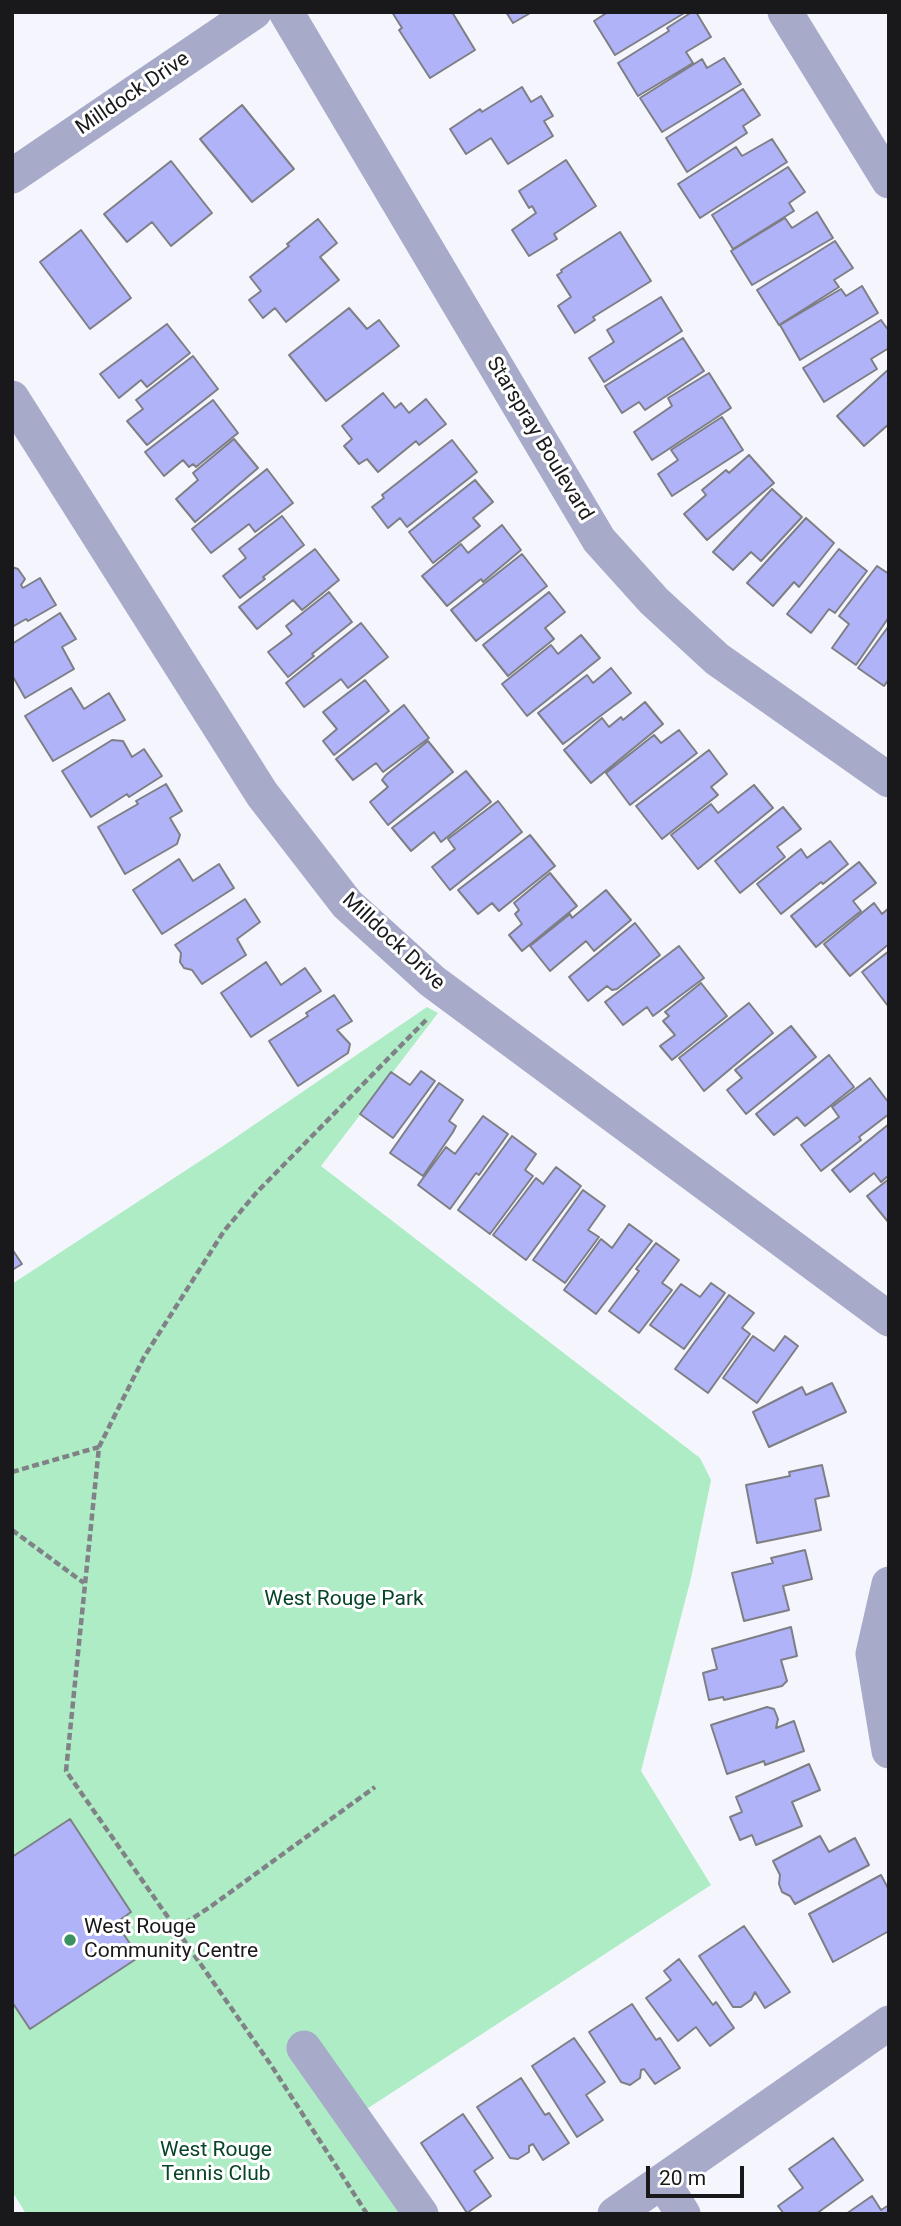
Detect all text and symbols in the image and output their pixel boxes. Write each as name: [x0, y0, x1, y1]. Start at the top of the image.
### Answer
street label: Milldock Drive: [71, 47, 195, 141]
street label: Starspray Boulevard: [480, 353, 598, 525]
street label: Milldock Drive: [336, 888, 450, 996]
park label: West Rouge Park: [264, 1587, 424, 1613]
place label: West Rouge Community Centre: [84, 1915, 258, 1965]
marker: West Rouge Community Centre: [62, 1932, 78, 1948]
park label: West Rouge Tennis Club: [160, 2138, 272, 2188]
scale bar: [649, 2152, 747, 2196]
text: 20 m: [659, 2166, 706, 2190]

